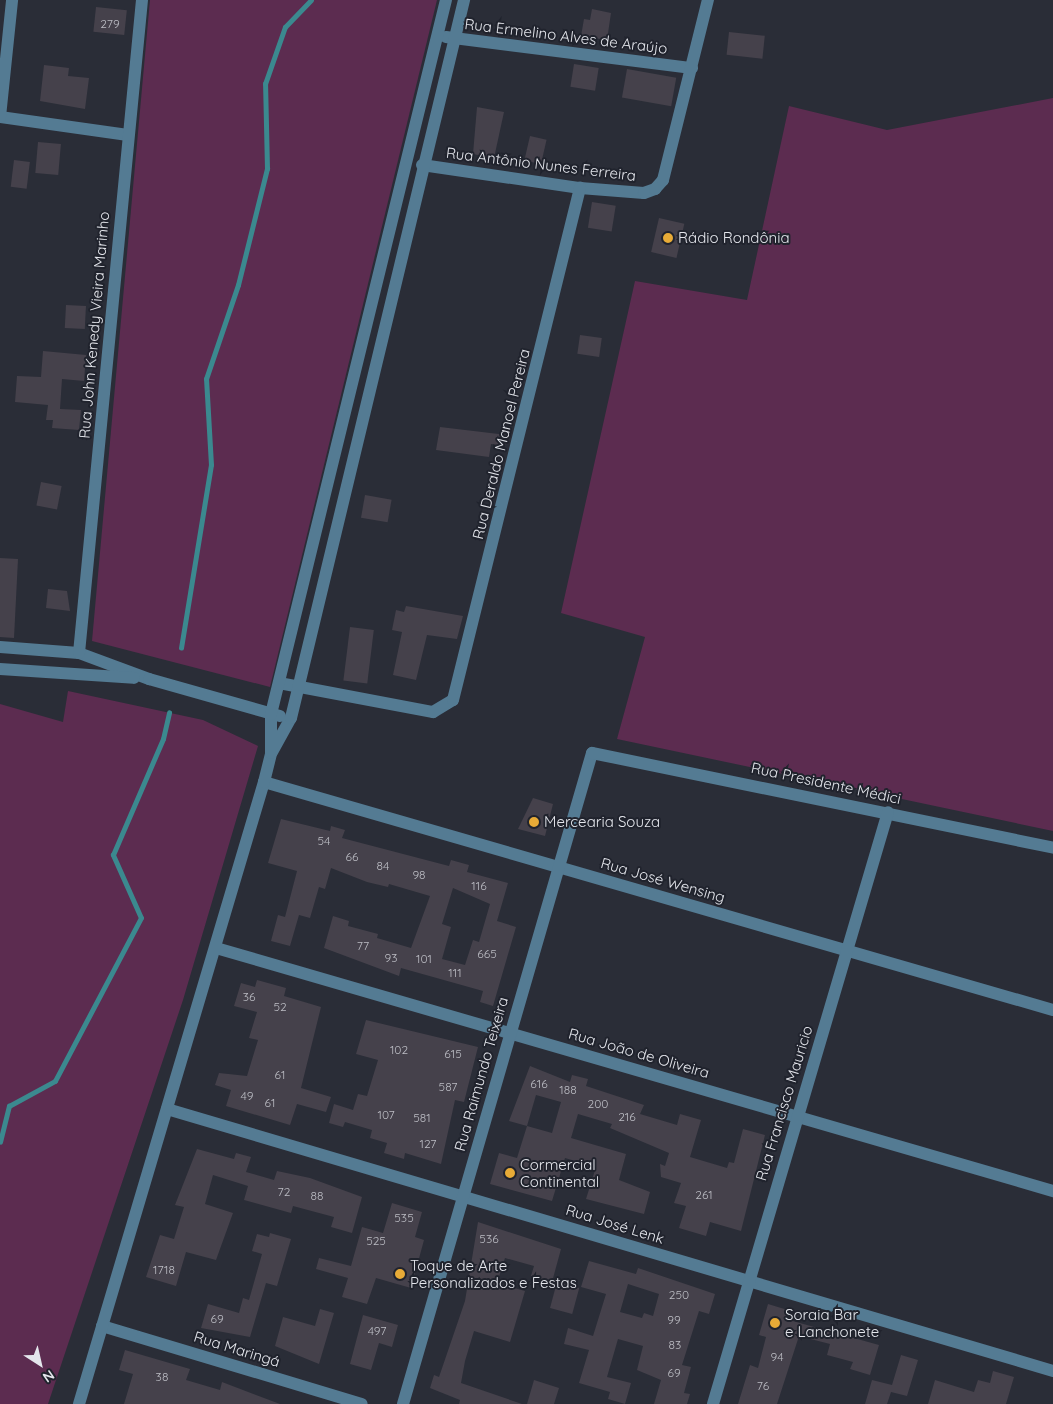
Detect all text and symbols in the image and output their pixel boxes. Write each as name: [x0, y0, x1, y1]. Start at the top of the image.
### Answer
street label: Rua Ermelino Alves de Araújo: [463, 15, 669, 57]
house number: 279: [100, 17, 120, 31]
street label: Rua Antônio Nunes Ferreira: [445, 143, 637, 185]
street label: Rua John Kenedy Vieira Marinho: [75, 211, 113, 439]
place label: Rádio Rondônia: [678, 229, 789, 247]
marker: Rádio Rondônia: [662, 232, 674, 244]
street label: Rua Deraldo Manoel Pereira: [469, 347, 533, 541]
street label: Rua Presidente Médici: [749, 758, 903, 808]
place label: Mercearia Souza: [544, 813, 660, 831]
marker: Mercearia Souza: [528, 816, 540, 828]
house number: 54: [318, 834, 330, 848]
house number: 66: [346, 850, 358, 864]
street label: Rua José Wensing: [599, 854, 727, 906]
house number: 84: [377, 859, 389, 873]
house number: 98: [412, 868, 426, 882]
house number: 116: [471, 879, 487, 893]
house number: 77: [357, 939, 369, 953]
house number: 665: [477, 947, 497, 961]
house number: 93: [385, 951, 397, 965]
house number: 101: [416, 952, 432, 966]
house number: 111: [448, 966, 462, 980]
house number: 36: [243, 990, 255, 1004]
street label: Rua Raimundo Teixeira: [450, 995, 512, 1153]
house number: 52: [273, 1000, 287, 1014]
street label: Rua Francisco Mauricio: [752, 1023, 816, 1183]
street label: Rua João de Oliveira: [567, 1024, 711, 1082]
house number: 102: [390, 1043, 408, 1057]
house number: 615: [444, 1047, 462, 1061]
house number: 61: [275, 1068, 285, 1082]
house number: 616: [530, 1077, 548, 1091]
house number: 587: [439, 1080, 457, 1094]
house number: 188: [559, 1083, 577, 1097]
house number: 49: [241, 1089, 253, 1103]
house number: 61: [265, 1096, 275, 1110]
house number: 200: [588, 1097, 608, 1111]
house number: 107: [377, 1108, 395, 1122]
house number: 216: [618, 1110, 636, 1124]
house number: 581: [413, 1111, 431, 1125]
house number: 127: [419, 1137, 437, 1151]
place label: Cormercial Continental: [520, 1155, 599, 1190]
marker: Cormercial Continental: [504, 1167, 516, 1179]
house number: 72: [278, 1185, 290, 1199]
house number: 261: [695, 1188, 713, 1202]
house number: 88: [311, 1189, 323, 1203]
street label: Rua José Lenk: [564, 1200, 666, 1248]
house number: 535: [394, 1211, 414, 1225]
house number: 536: [479, 1232, 499, 1246]
house number: 525: [366, 1234, 386, 1248]
place label: Toque de Arte Personalizados e Festas: [410, 1256, 577, 1291]
house number: 1718: [153, 1263, 175, 1277]
marker: Toque de Arte Personalizados e Festas: [394, 1268, 406, 1280]
house number: 250: [669, 1288, 689, 1302]
place label: Soraia Bar e Lanchonete: [785, 1305, 879, 1340]
house number: 69: [210, 1312, 224, 1326]
house number: 99: [667, 1313, 681, 1327]
marker: Soraia Bar e Lanchonete: [769, 1317, 781, 1329]
house number: 497: [368, 1324, 386, 1338]
street label: Rua Maringá: [192, 1327, 282, 1371]
house number: 83: [669, 1338, 681, 1352]
north arrow: [15, 1339, 65, 1389]
house number: 94: [770, 1350, 784, 1364]
text: N: [39, 1366, 58, 1387]
house number: 69: [667, 1366, 681, 1380]
house number: 38: [156, 1370, 168, 1384]
house number: 76: [757, 1379, 769, 1393]

